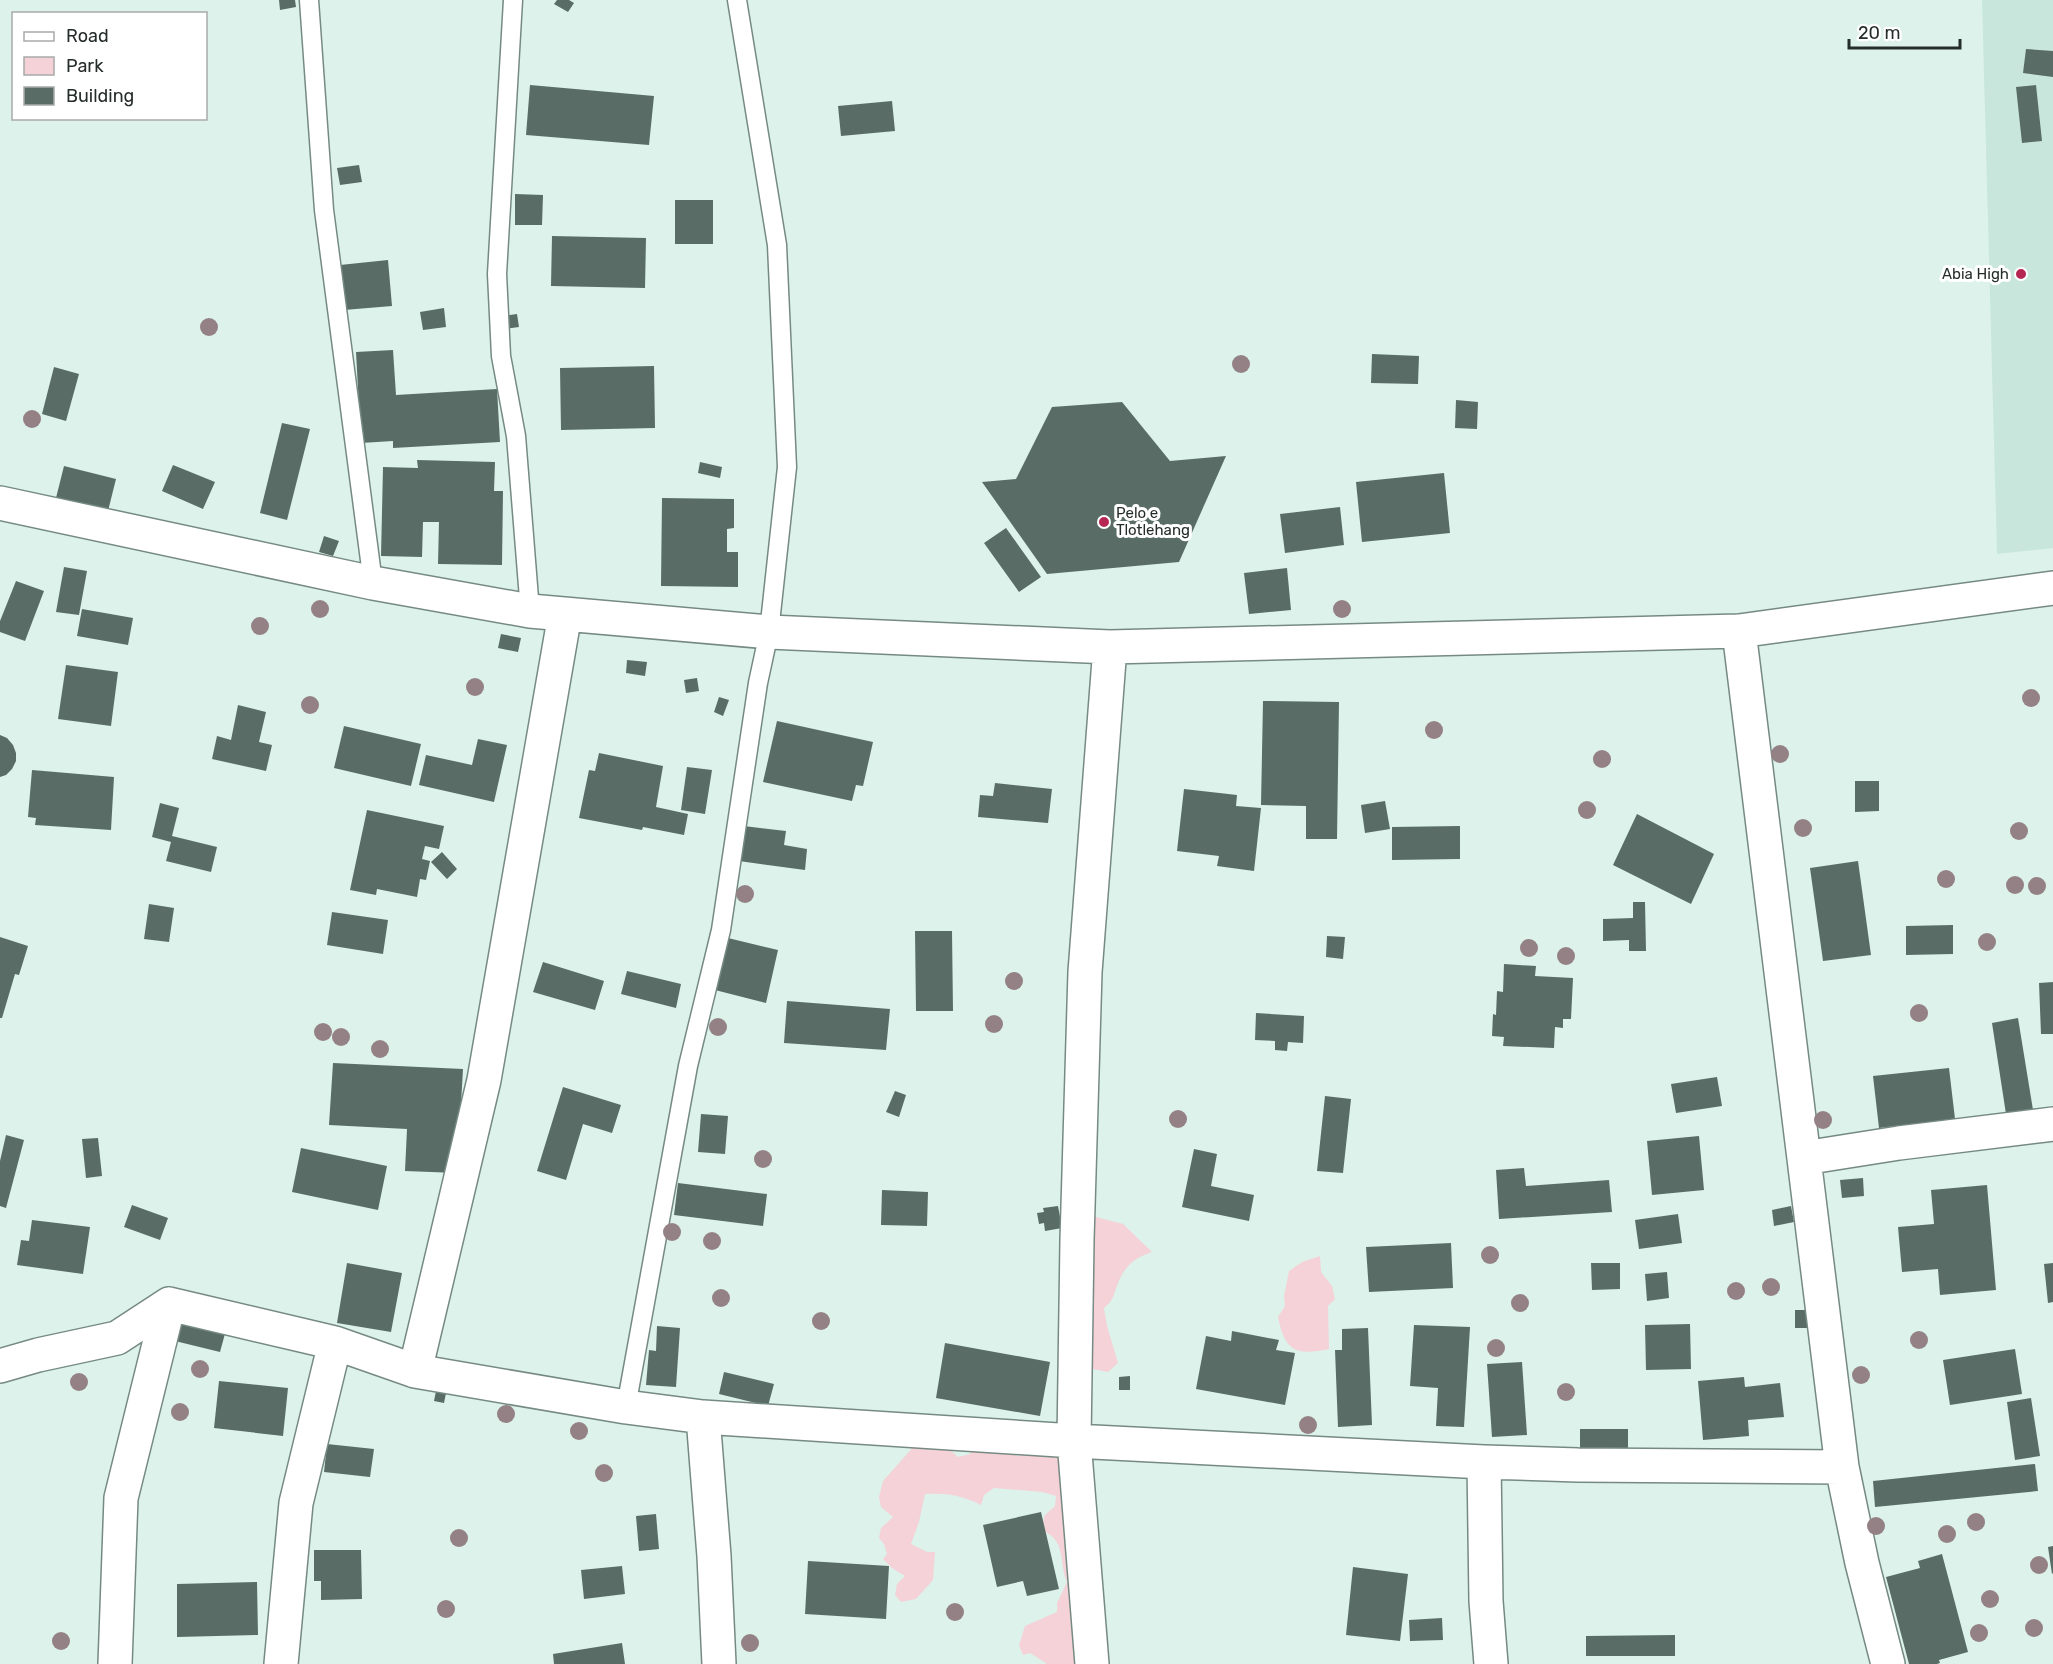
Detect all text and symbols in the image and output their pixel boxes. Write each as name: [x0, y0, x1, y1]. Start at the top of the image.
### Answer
legend: [12, 12, 207, 120]
scale bar: [1849, 12, 1960, 50]
text: 20 m: [1858, 22, 1900, 44]
text: Road: [66, 25, 109, 47]
text: Park: [66, 55, 104, 77]
text: Building: [66, 85, 134, 107]
place label: Abia High: [1942, 265, 2009, 283]
marker: Abia High: [2014, 267, 2028, 281]
place label: Pelo e Tlotlehang: [1116, 504, 1190, 539]
marker: Pelo e Tlotlehang: [1097, 515, 1111, 529]

